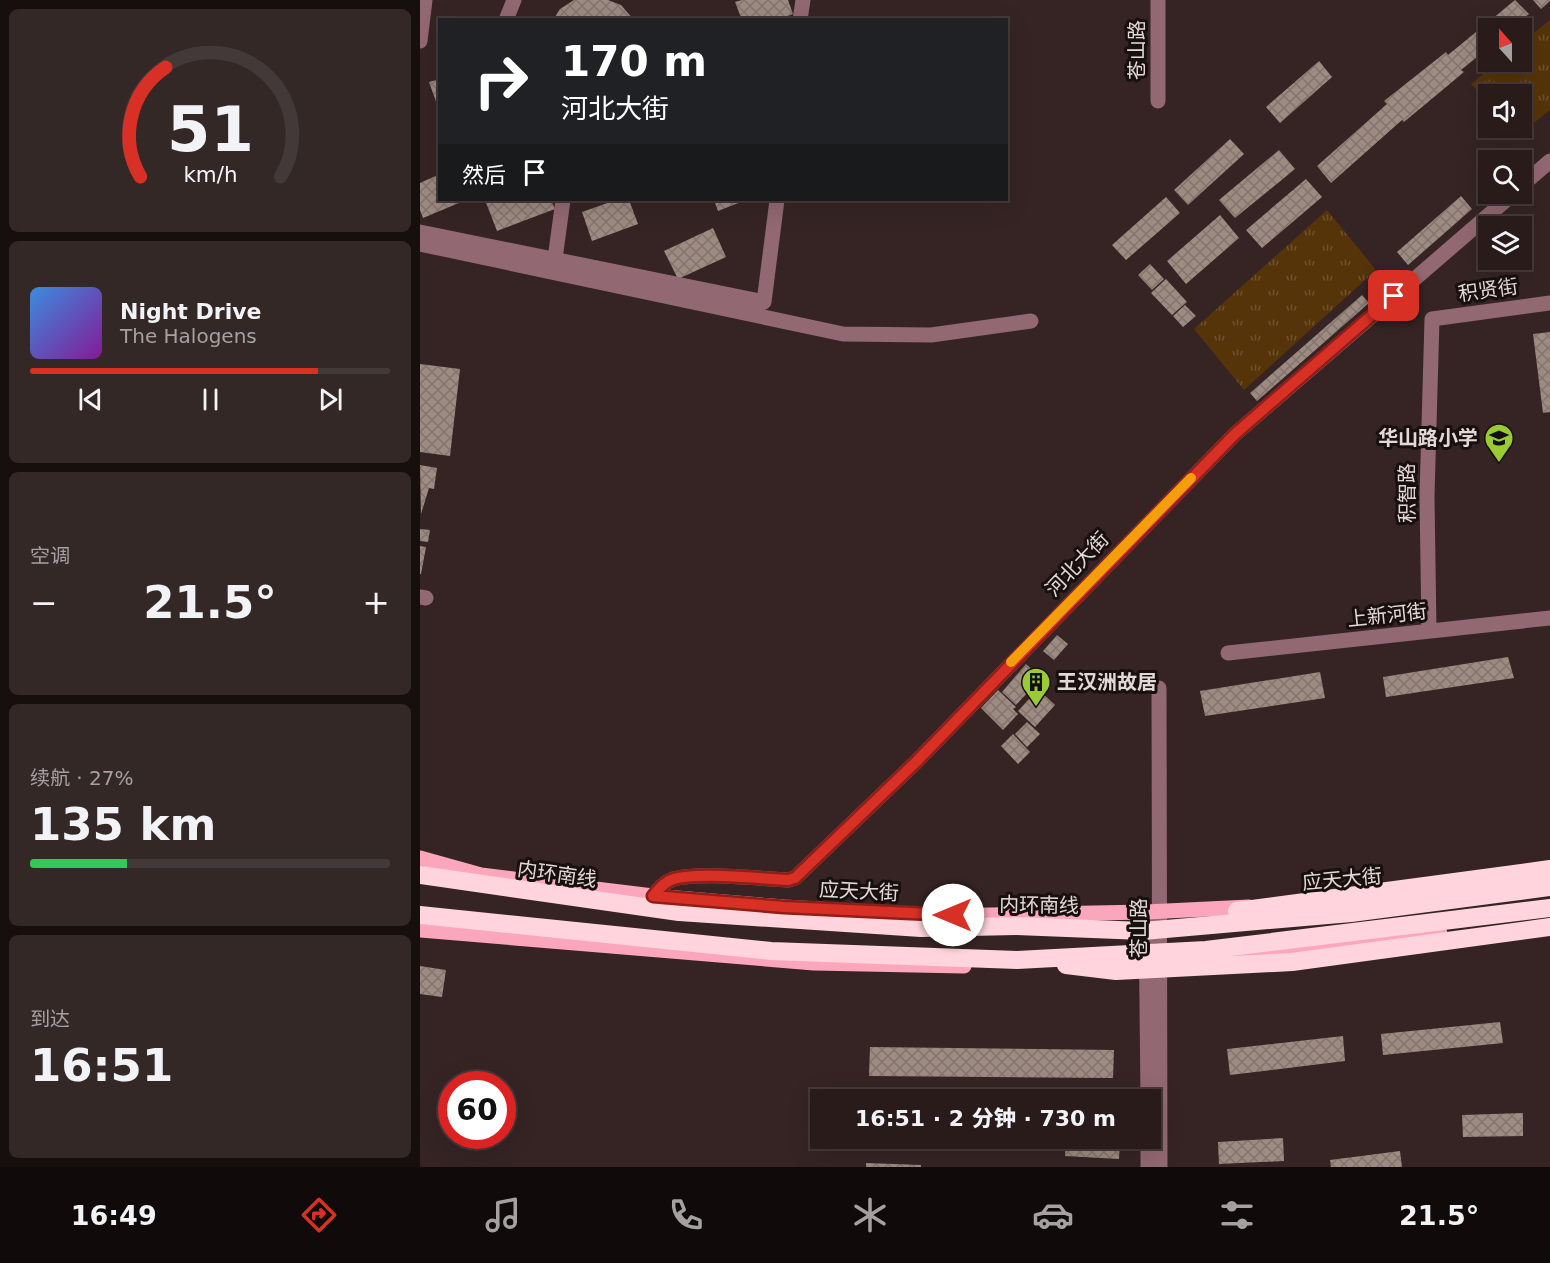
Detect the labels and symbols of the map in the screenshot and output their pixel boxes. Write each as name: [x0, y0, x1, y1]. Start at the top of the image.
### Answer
north arrow: [1478, 18, 1532, 72]
street label: 苍山路: [1125, 20, 1149, 80]
pin: [1368, 270, 1419, 321]
street label: 积贤街: [1457, 274, 1519, 306]
school or university icon: 华山路小学: [1483, 422, 1515, 464]
place label: 华山路小学: [1378, 426, 1478, 450]
street label: 积智路: [1395, 463, 1419, 523]
street label: 河北大街: [1041, 527, 1113, 601]
street label: 上新河街: [1346, 599, 1428, 631]
building icon: 王汉洲故居: [1020, 666, 1052, 708]
place label: 王汉洲故居: [1057, 670, 1157, 694]
street label: 内环南线: [516, 857, 598, 891]
street label: 应天大街: [1301, 864, 1383, 894]
street label: 应天大街: [818, 877, 900, 905]
position arrow: [921, 883, 985, 947]
street label: 内环南线: [999, 892, 1079, 918]
street label: 苍山路: [1127, 898, 1151, 958]
speed limit sign: 60: [438, 1071, 516, 1149]

